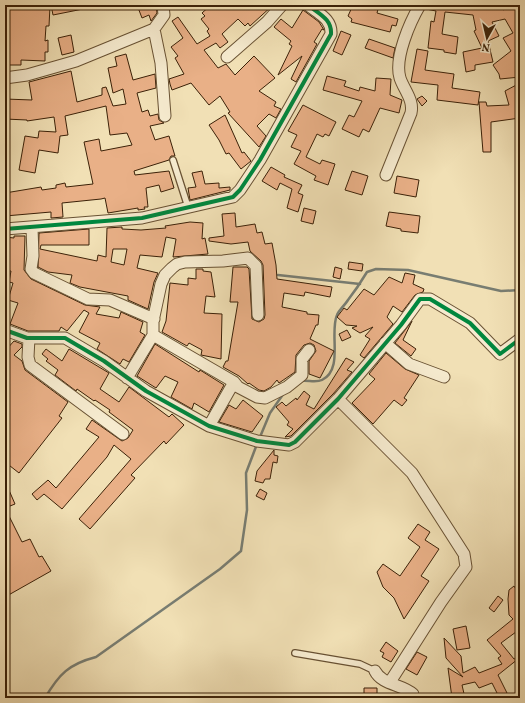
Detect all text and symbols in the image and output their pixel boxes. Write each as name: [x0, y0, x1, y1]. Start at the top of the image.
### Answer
north arrow: [467, 18, 507, 58]
text: N: [481, 38, 491, 54]

